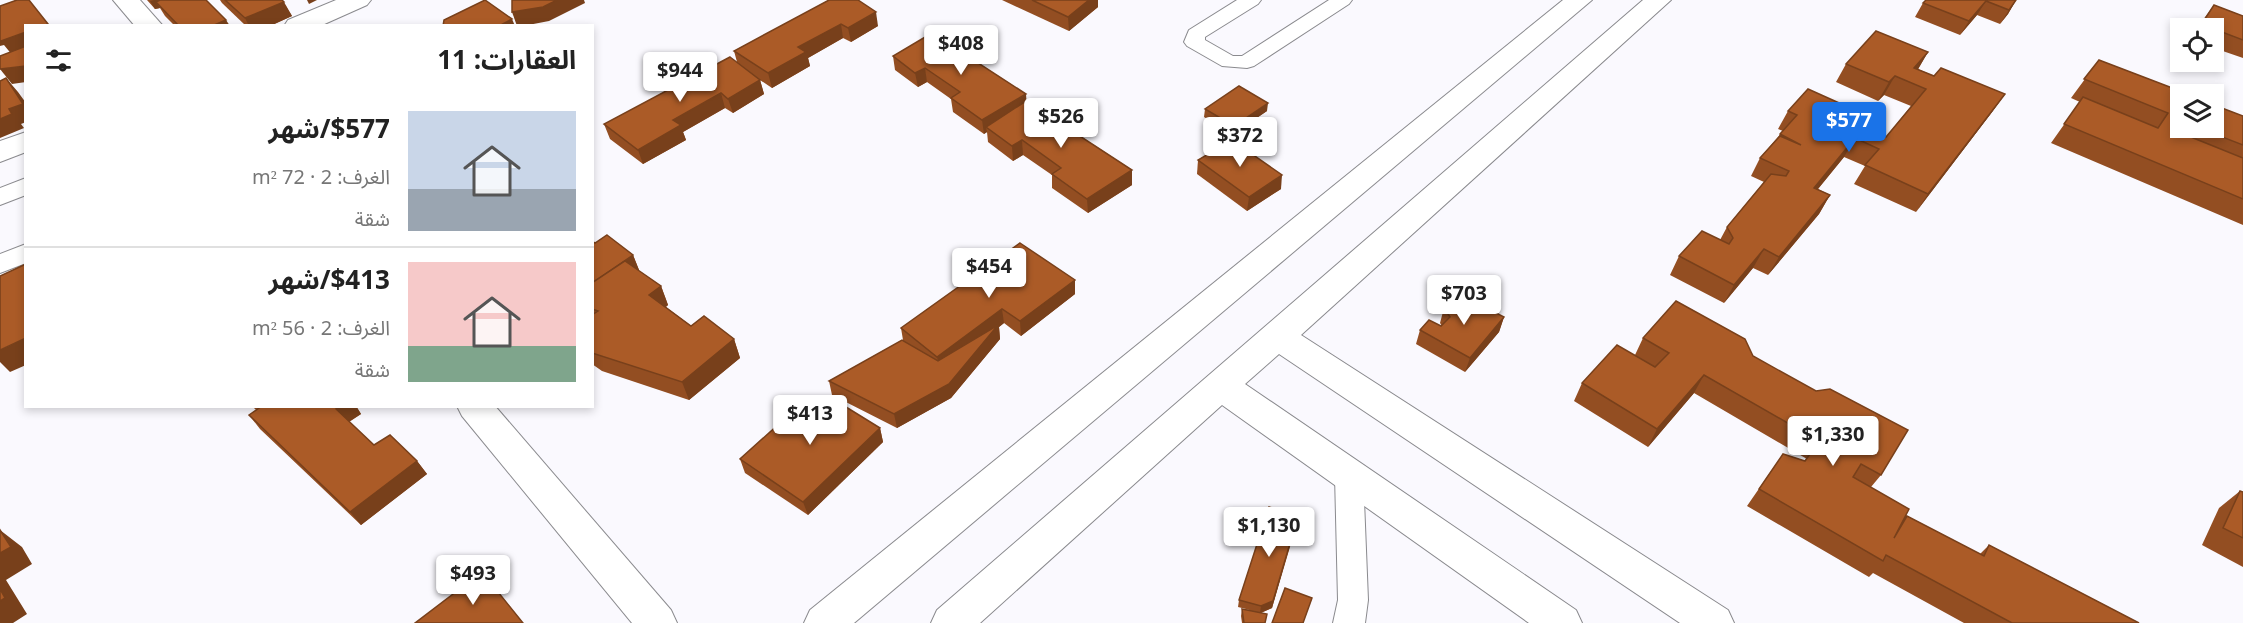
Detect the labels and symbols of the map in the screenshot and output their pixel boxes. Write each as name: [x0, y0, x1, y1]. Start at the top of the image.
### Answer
pin: $408: [925, 25, 997, 76]
pin: $944: [644, 52, 716, 103]
pin: $526: [1025, 98, 1097, 149]
pin: $577: [1813, 102, 1885, 153]
pin: $372: [1204, 117, 1276, 168]
pin: $454: [953, 248, 1025, 299]
pin: $703: [1428, 275, 1500, 326]
pin: $413: [774, 395, 846, 446]
pin: $1,330: [1784, 416, 1882, 467]
pin: $1,130: [1220, 507, 1318, 558]
pin: $493: [437, 555, 509, 606]

